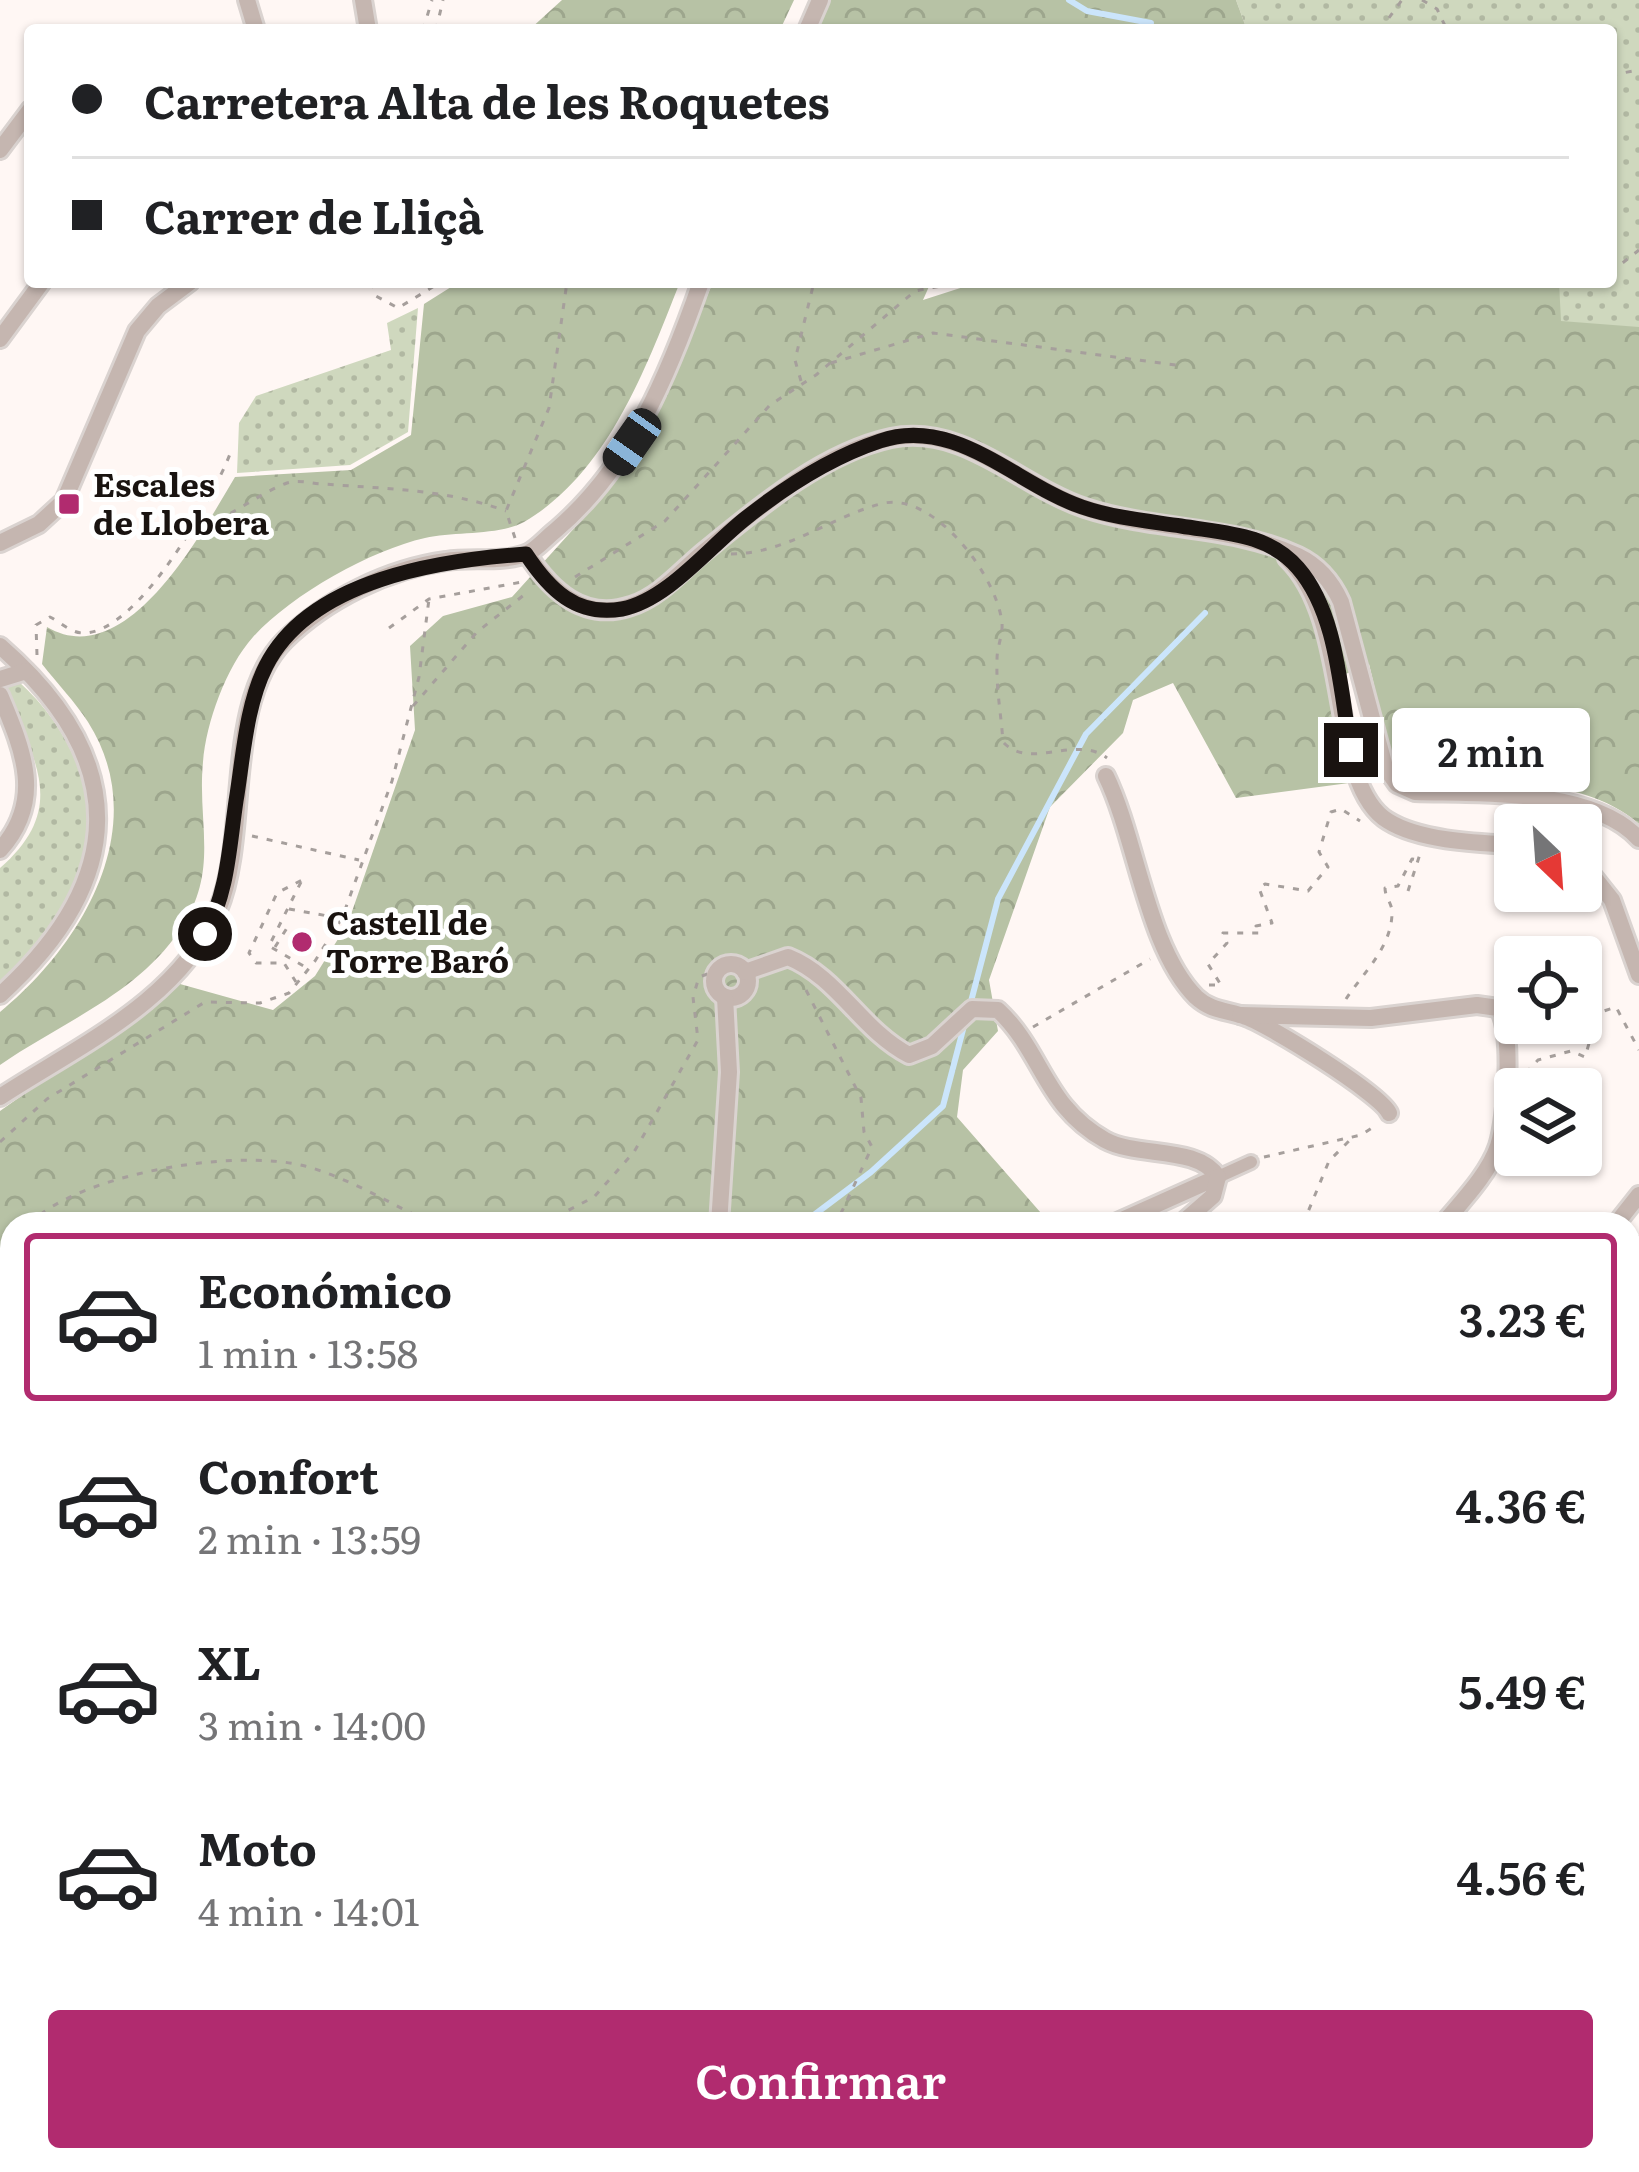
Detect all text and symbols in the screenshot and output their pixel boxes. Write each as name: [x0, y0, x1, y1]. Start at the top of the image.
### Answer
text: Carretera Alta de les Roquetes: [144, 66, 830, 133]
text: Carrer de Lliçà: [144, 181, 483, 248]
car: [597, 402, 667, 482]
place label: Escales de Llobera: [93, 458, 270, 545]
marker: Escales de Llobera: [56, 491, 82, 517]
callout: 2 min: [1393, 708, 1591, 792]
text: 2 min: [1437, 721, 1545, 779]
route end: [1324, 723, 1378, 777]
north arrow: [1494, 804, 1602, 912]
map controls: [1494, 804, 1602, 1176]
place label: Castell de Torre Baró: [326, 896, 509, 983]
route start: [178, 907, 232, 961]
marker: Castell de Torre Baró: [289, 929, 315, 955]
button: locate: [1494, 936, 1602, 1044]
button: layers: [1494, 1068, 1602, 1176]
text: Económico: [198, 1255, 452, 1322]
icon: car: [54, 1263, 162, 1371]
text: 3.23 €: [1459, 1284, 1587, 1351]
text: 1 min · 13:58: [198, 1322, 418, 1380]
text: Confort: [198, 1441, 379, 1508]
icon: car: [54, 1449, 162, 1557]
text: 4.36 €: [1456, 1470, 1587, 1537]
text: 2 min · 13:59: [198, 1508, 421, 1566]
text: XL: [198, 1627, 261, 1694]
icon: car: [54, 1635, 162, 1743]
text: 5.49 €: [1459, 1656, 1587, 1723]
text: 3 min · 14:00: [198, 1694, 426, 1752]
text: Moto: [198, 1813, 317, 1880]
icon: car: [54, 1821, 162, 1929]
text: 4.56 €: [1457, 1842, 1587, 1909]
text: 4 min · 14:01: [198, 1880, 420, 1938]
button: Confirmar: [48, 2010, 1593, 2148]

